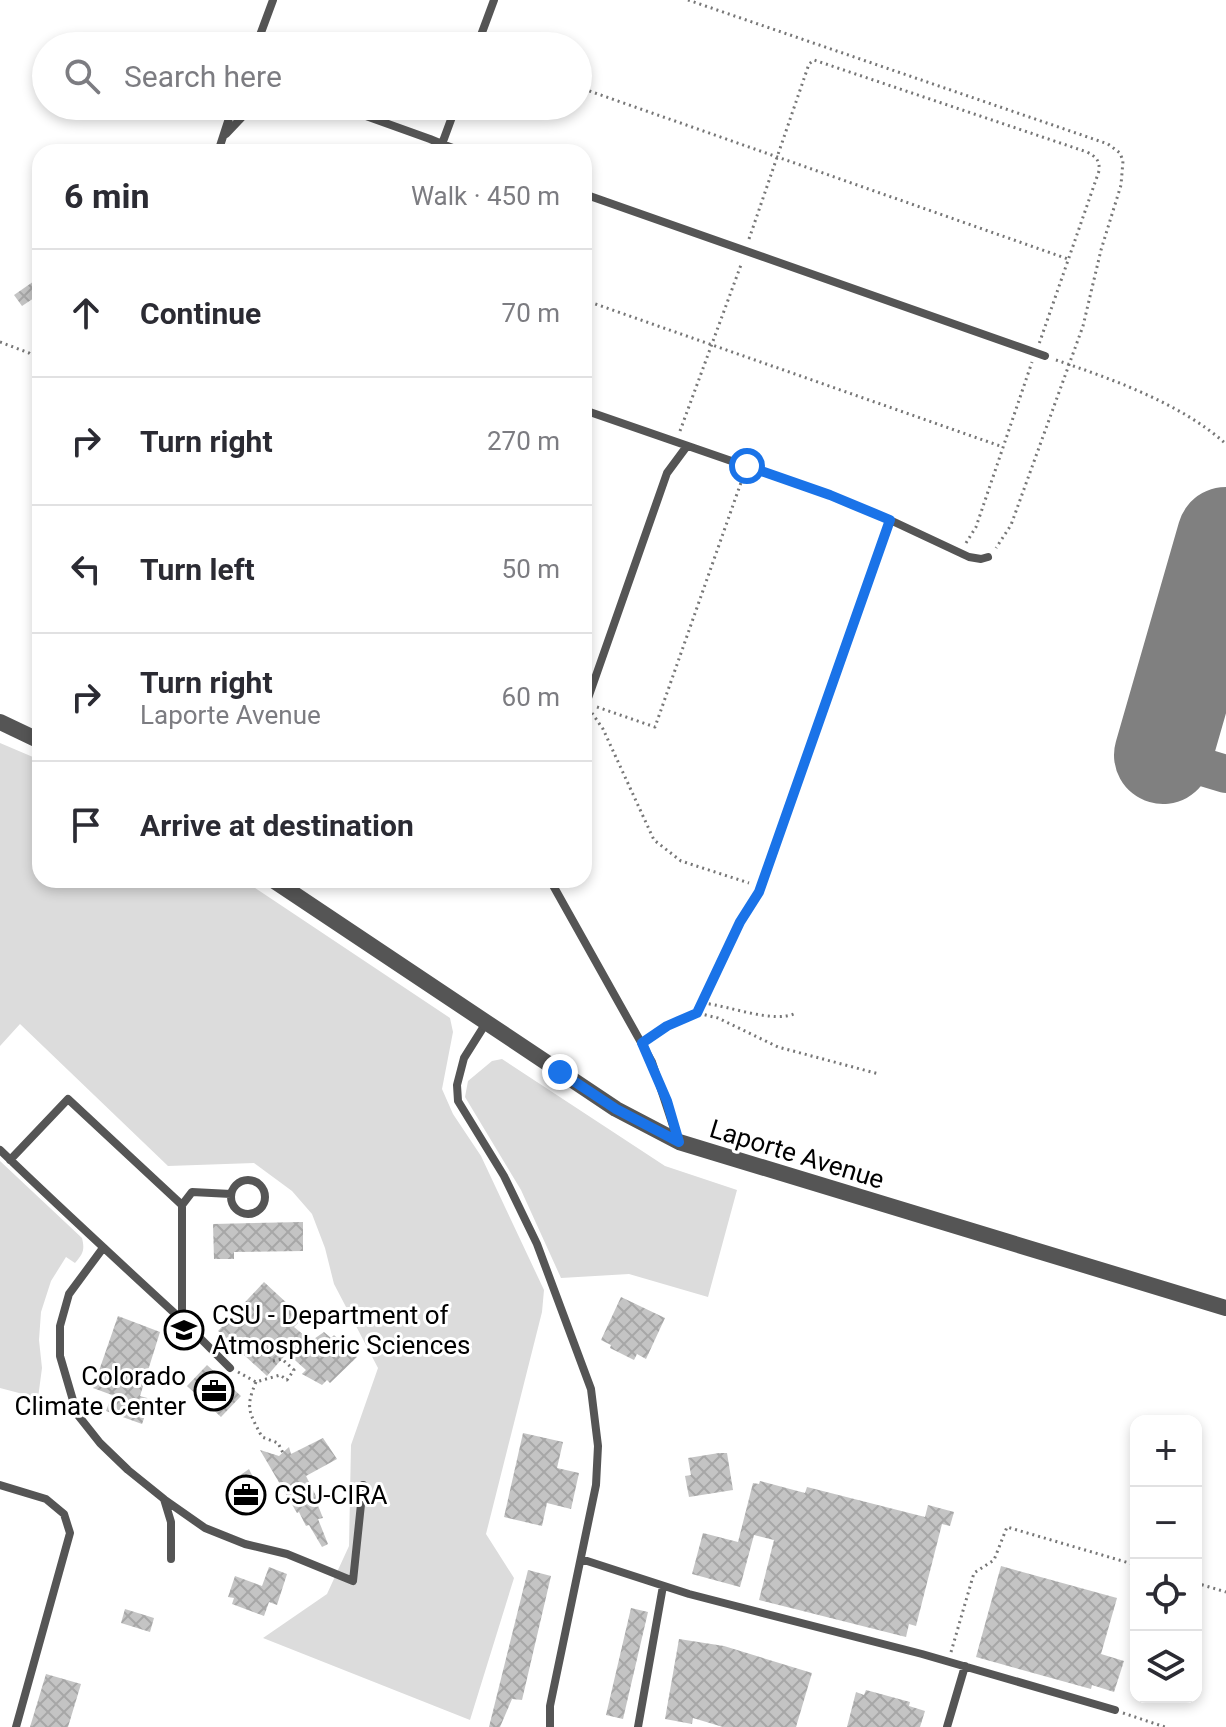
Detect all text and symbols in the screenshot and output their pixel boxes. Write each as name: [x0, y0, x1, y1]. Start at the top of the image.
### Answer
search box: [32, 32, 592, 120]
icon: search: [60, 54, 104, 98]
text: Search here: [124, 59, 282, 94]
text: 6 min: [64, 176, 149, 216]
text: Walk · 450 m: [411, 181, 560, 211]
icon: ahead: [64, 291, 108, 335]
text: Continue: [140, 296, 261, 331]
text: 70 m: [502, 298, 560, 328]
icon: right: [64, 419, 108, 463]
text: Turn right: [140, 424, 273, 459]
text: 270 m: [487, 426, 560, 456]
route start: [729, 448, 765, 484]
icon: left: [64, 547, 108, 591]
text: Turn left: [140, 552, 255, 587]
text: 50 m: [502, 554, 560, 584]
text: Turn right: [140, 665, 273, 700]
icon: right: [64, 675, 108, 719]
text: 60 m: [502, 682, 560, 712]
text: Laporte Avenue: [140, 700, 321, 730]
icon: arrive: [64, 803, 108, 847]
text: Arrive at destination: [140, 808, 414, 843]
route end: [542, 1054, 578, 1090]
street label: Laporte Avenue: [706, 1113, 888, 1195]
place label: CSU - Department of Atmospheric Sciences: [212, 1300, 471, 1360]
school or university icon: CSU - Department of Atmospheric Sciences: [163, 1309, 205, 1351]
place label: Colorado Climate Center: [15, 1361, 186, 1421]
office icon: Colorado Climate Center: [193, 1370, 235, 1412]
map controls: [1130, 1415, 1202, 1703]
button: +: [1130, 1415, 1202, 1487]
office icon: CSU-CIRA: [225, 1474, 267, 1516]
place label: CSU-CIRA: [274, 1480, 387, 1510]
button: −: [1130, 1487, 1202, 1559]
button: locate: [1130, 1559, 1202, 1631]
button: layers: [1130, 1631, 1202, 1703]

